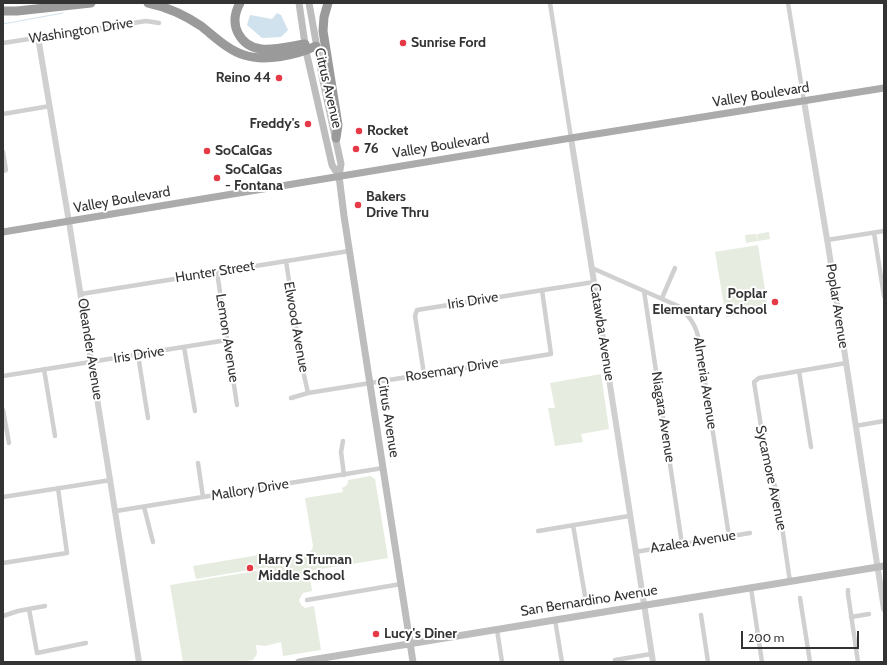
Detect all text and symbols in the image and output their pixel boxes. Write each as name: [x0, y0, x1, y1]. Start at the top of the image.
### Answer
street label: Washington Drive: [28, 14, 134, 48]
place label: Sunrise Ford: [411, 35, 486, 51]
marker: Sunrise Ford: [398, 38, 408, 48]
street label: Citrus Avenue: [311, 46, 345, 130]
place label: Reino 44: [216, 70, 271, 86]
marker: Reino 44: [274, 73, 284, 83]
street label: Valley Boulevard: [711, 79, 811, 111]
place label: Freddy's: [250, 116, 300, 132]
marker: Freddy's: [303, 119, 313, 129]
place label: Rocket: [367, 123, 408, 139]
marker: Rocket: [354, 126, 364, 136]
street label: Valley Boulevard: [391, 130, 491, 162]
place label: 76: [364, 141, 379, 157]
place label: SoCalGas: [215, 143, 272, 159]
marker: 76: [351, 144, 361, 154]
marker: SoCalGas: [202, 146, 212, 156]
place label: SoCalGas - Fontana: [225, 162, 283, 194]
marker: SoCalGas - Fontana: [212, 173, 222, 183]
street label: Valley Boulevard: [72, 183, 172, 217]
place label: Bakers Drive Thru: [366, 189, 429, 222]
marker: Bakers Drive Thru: [353, 200, 363, 210]
street label: Hunter Street: [174, 257, 256, 287]
street label: Poplar Avenue: [822, 263, 852, 349]
street label: Elwood Avenue: [280, 280, 312, 374]
street label: Catawba Avenue: [586, 282, 618, 382]
place label: Poplar Elementary School: [652, 286, 767, 318]
street label: Iris Drive: [446, 289, 500, 313]
street label: Lemon Avenue: [212, 293, 242, 383]
street label: Oleander Avenue: [74, 297, 106, 401]
marker: Poplar Elementary School: [770, 297, 780, 307]
street label: Almeria Avenue: [689, 336, 721, 430]
street label: Iris Drive: [112, 343, 166, 367]
street label: Rosemary Drive: [404, 354, 500, 386]
street label: Niagara Avenue: [648, 370, 678, 464]
street label: Citrus Avenue: [373, 375, 403, 459]
street label: Sycamore Avenue: [752, 424, 790, 532]
street label: Mallory Drive: [210, 476, 290, 504]
street label: Azalea Avenue: [649, 527, 737, 557]
place label: Harry S Truman Middle School: [258, 552, 352, 584]
marker: Harry S Truman Middle School: [245, 563, 255, 573]
street label: San Bernardino Avenue: [519, 582, 659, 620]
scale bar: [743, 623, 861, 649]
place label: Lucy's Diner: [384, 626, 457, 642]
marker: Lucy's Diner: [371, 629, 381, 639]
text: 200 m: [748, 630, 784, 645]

